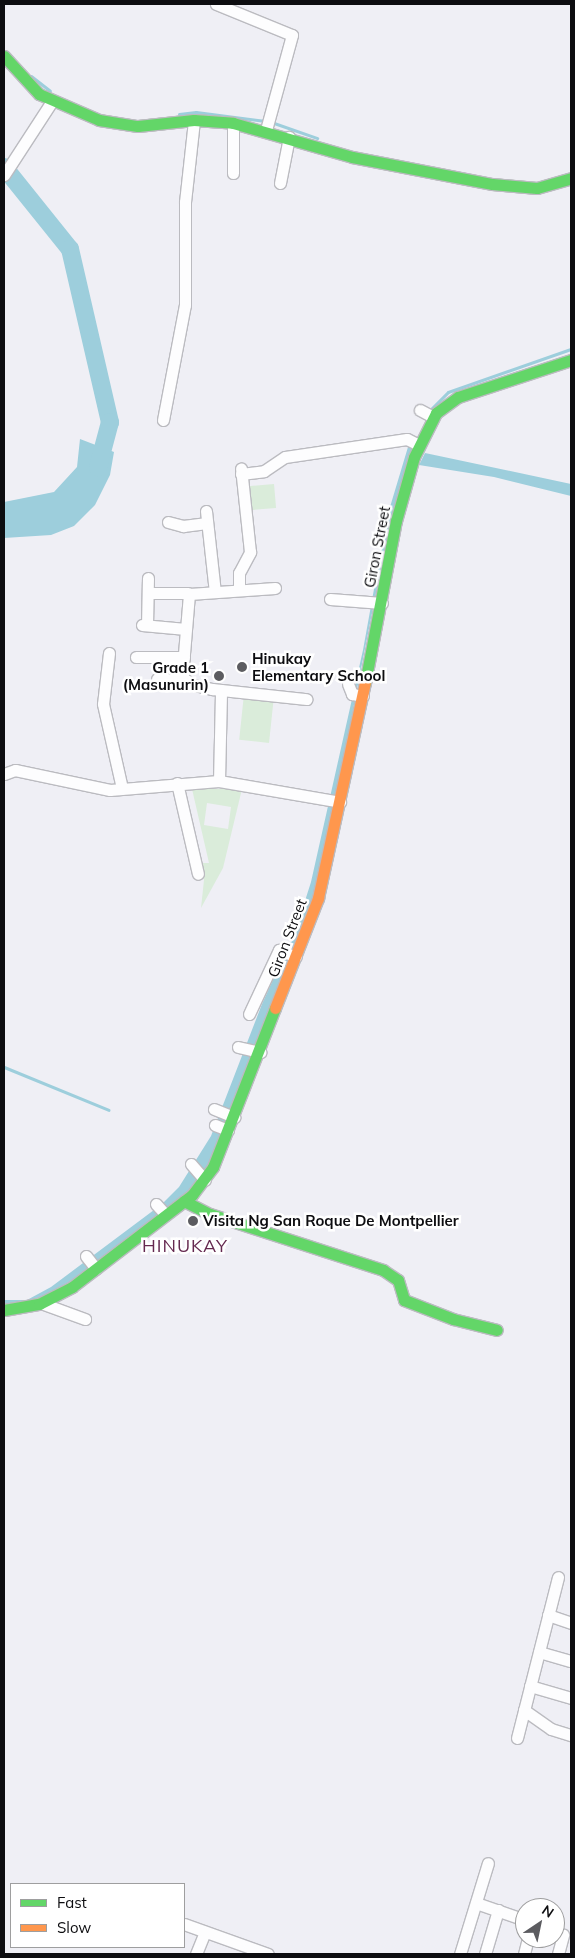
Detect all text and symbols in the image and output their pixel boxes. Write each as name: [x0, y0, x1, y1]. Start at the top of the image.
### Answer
street label: Giron Street: [360, 505, 394, 589]
place label: Hinukay Elementary School: [252, 649, 385, 684]
place label: Grade 1 (Masunurin): [123, 658, 209, 693]
marker: Hinukay Elementary School: [236, 661, 248, 673]
marker: Grade 1 (Masunurin): [213, 670, 225, 682]
street label: Giron Street: [264, 896, 310, 980]
place label: Visita Ng San Roque De Montpellier: [203, 1212, 459, 1230]
marker: Visita Ng San Roque De Montpellier: [187, 1215, 199, 1227]
district label: HINUKAY: [141, 1235, 229, 1257]
legend: [10, 1883, 185, 1948]
text: Fast: [57, 1893, 87, 1912]
north arrow: [515, 1898, 565, 1948]
text: N: [538, 1901, 557, 1922]
text: Slow: [57, 1918, 91, 1937]

